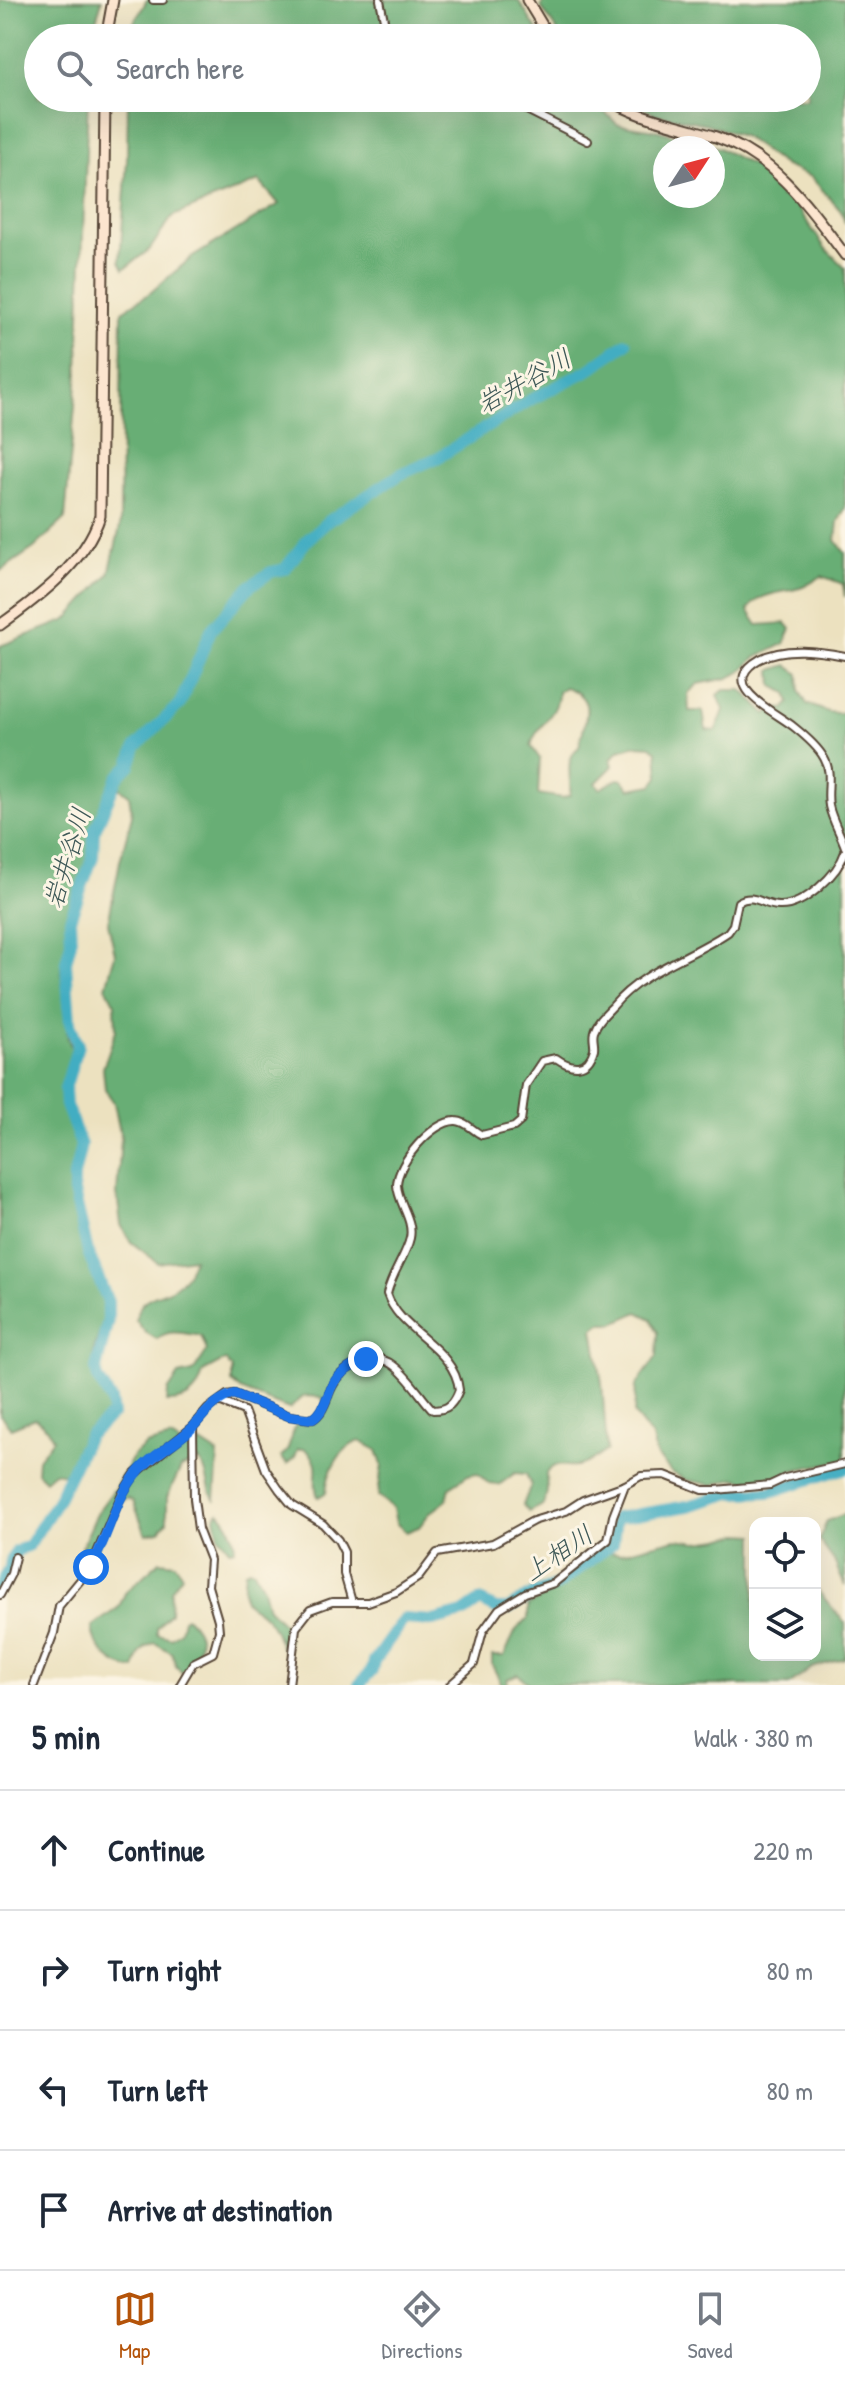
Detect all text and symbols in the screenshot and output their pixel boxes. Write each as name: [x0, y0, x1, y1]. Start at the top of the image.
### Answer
search box: [24, 24, 821, 112]
icon: search: [52, 46, 96, 90]
text: Search here: [116, 48, 244, 88]
north arrow: [653, 136, 725, 208]
water label: 岩井谷川: [470, 340, 578, 421]
water label: 岩井谷川: [35, 803, 98, 913]
route end: [348, 1341, 384, 1377]
water label: 上相川: [516, 1516, 600, 1589]
map controls: [749, 1517, 821, 1661]
button: locate: [749, 1517, 821, 1589]
route start: [73, 1549, 109, 1585]
button: layers: [749, 1589, 821, 1661]
text: 5 min: [32, 1714, 100, 1760]
text: Walk · 380 m: [694, 1720, 813, 1755]
icon: ahead: [32, 1828, 76, 1872]
text: Continue: [108, 1830, 205, 1870]
text: 220 m: [753, 1833, 813, 1868]
icon: right: [32, 1948, 76, 1992]
text: Turn right: [108, 1950, 221, 1990]
text: 80 m: [766, 1953, 813, 1988]
icon: left: [32, 2068, 76, 2112]
text: Turn left: [108, 2070, 207, 2110]
text: 80 m: [766, 2073, 813, 2108]
icon: arrive: [32, 2188, 76, 2232]
text: Arrive at destination: [108, 2190, 333, 2230]
tab: Map: [113, 2287, 157, 2365]
tab: Directions: [382, 2287, 463, 2365]
tab: Saved: [688, 2287, 732, 2365]

